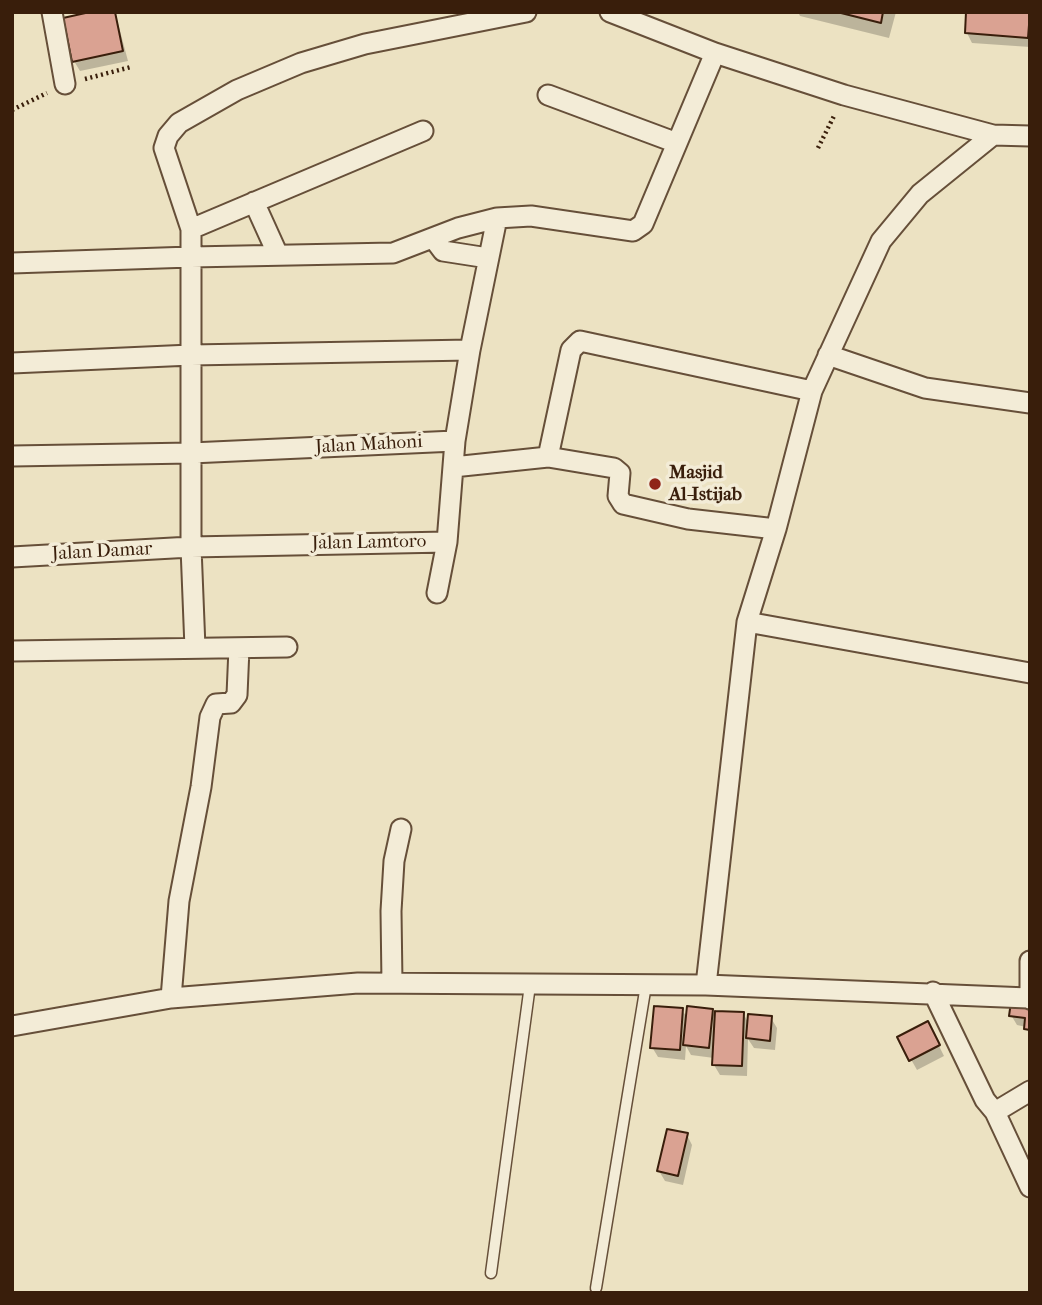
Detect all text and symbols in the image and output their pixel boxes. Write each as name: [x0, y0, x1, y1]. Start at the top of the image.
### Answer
street label: Jalan Mahoni: [315, 431, 423, 459]
place label: Masjid Al-Istijab: [669, 462, 742, 506]
marker: Masjid Al-Istijab: [647, 476, 663, 492]
street label: Jalan Lamtoro: [312, 531, 426, 555]
street label: Jalan Damar: [51, 538, 153, 566]

